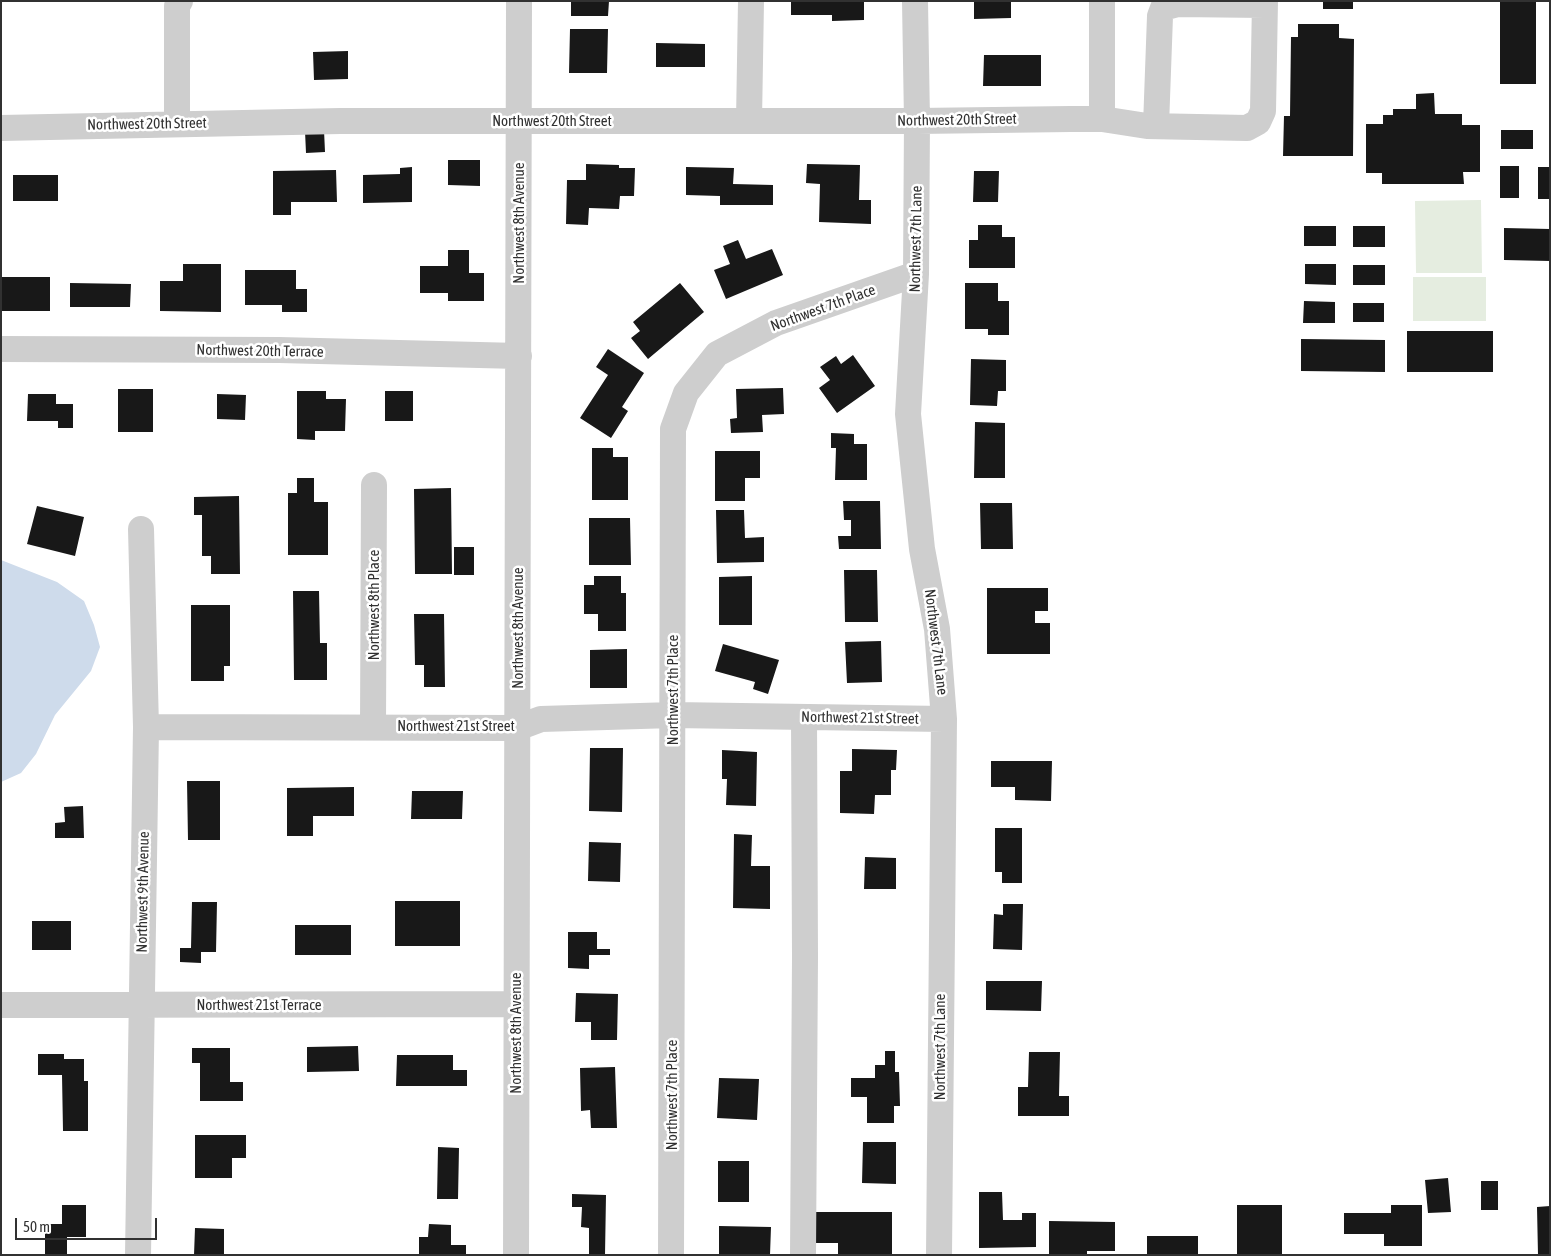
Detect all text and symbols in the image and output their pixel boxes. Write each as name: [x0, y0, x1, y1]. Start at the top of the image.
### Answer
street label: Northwest 20th Street: [897, 110, 1017, 130]
street label: Northwest 20th Street: [492, 112, 612, 130]
street label: Northwest 20th Street: [87, 114, 207, 134]
street label: Northwest 8th Avenue: [510, 162, 528, 284]
street label: Northwest 7th Lane: [906, 186, 926, 292]
street label: Northwest 7th Place: [768, 281, 878, 335]
street label: Northwest 20th Terrace: [196, 341, 324, 361]
street label: Northwest 8th Place: [365, 550, 383, 660]
street label: Northwest 8th Avenue: [509, 567, 527, 689]
street label: Northwest 7th Lane: [921, 588, 951, 696]
street label: Northwest 7th Place: [664, 635, 682, 745]
street label: Northwest 21st Street: [801, 708, 919, 728]
street label: Northwest 21st Street: [397, 717, 515, 735]
street label: Northwest 9th Avenue: [133, 831, 153, 953]
street label: Northwest 8th Avenue: [507, 972, 525, 1094]
street label: Northwest 7th Lane: [931, 994, 949, 1100]
street label: Northwest 21st Terrace: [196, 996, 322, 1014]
street label: Northwest 7th Place: [663, 1040, 681, 1150]
scale bar: [18, 1208, 160, 1240]
text: 50 m: [23, 1218, 50, 1235]

